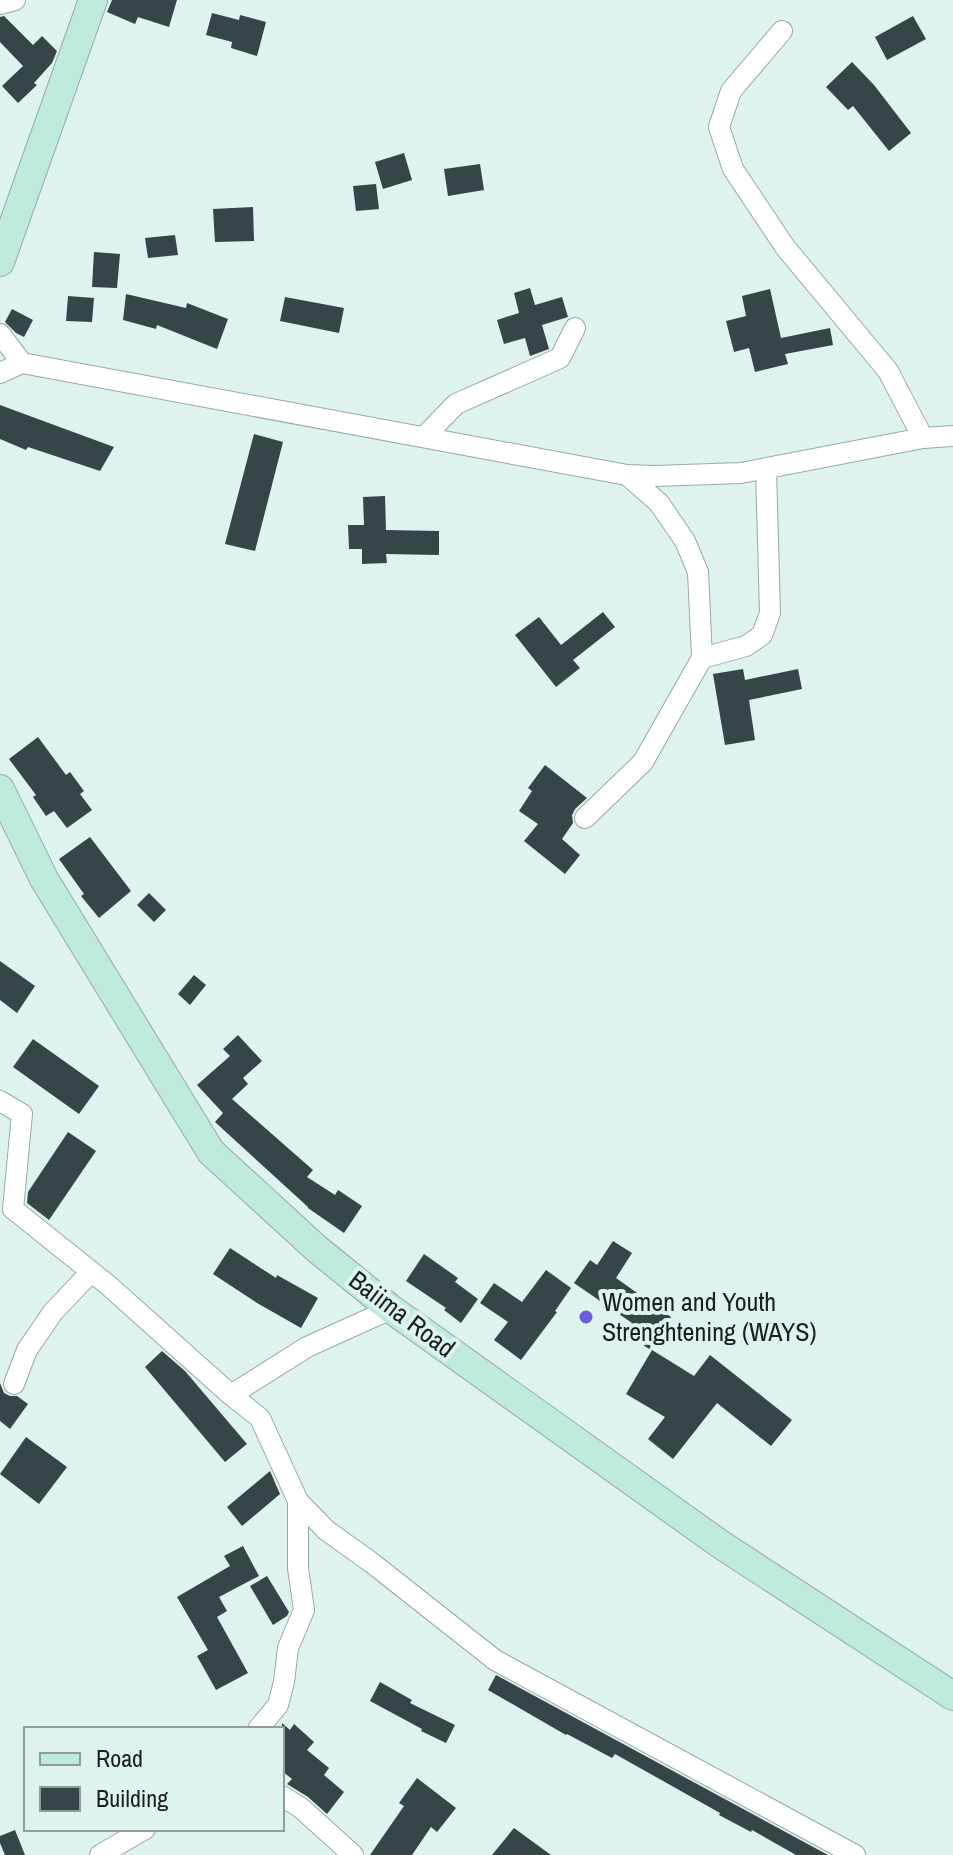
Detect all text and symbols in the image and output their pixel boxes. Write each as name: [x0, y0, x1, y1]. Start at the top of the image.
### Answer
street label: Baiima Road: [342, 1262, 463, 1365]
place label: Women and Youth Strenghtening (WAYS): [602, 1284, 817, 1349]
marker: Women and Youth Strenghtening (WAYS): [577, 1308, 595, 1326]
legend: [24, 1727, 284, 1831]
text: Road: [96, 1742, 143, 1774]
text: Building: [96, 1782, 168, 1814]

